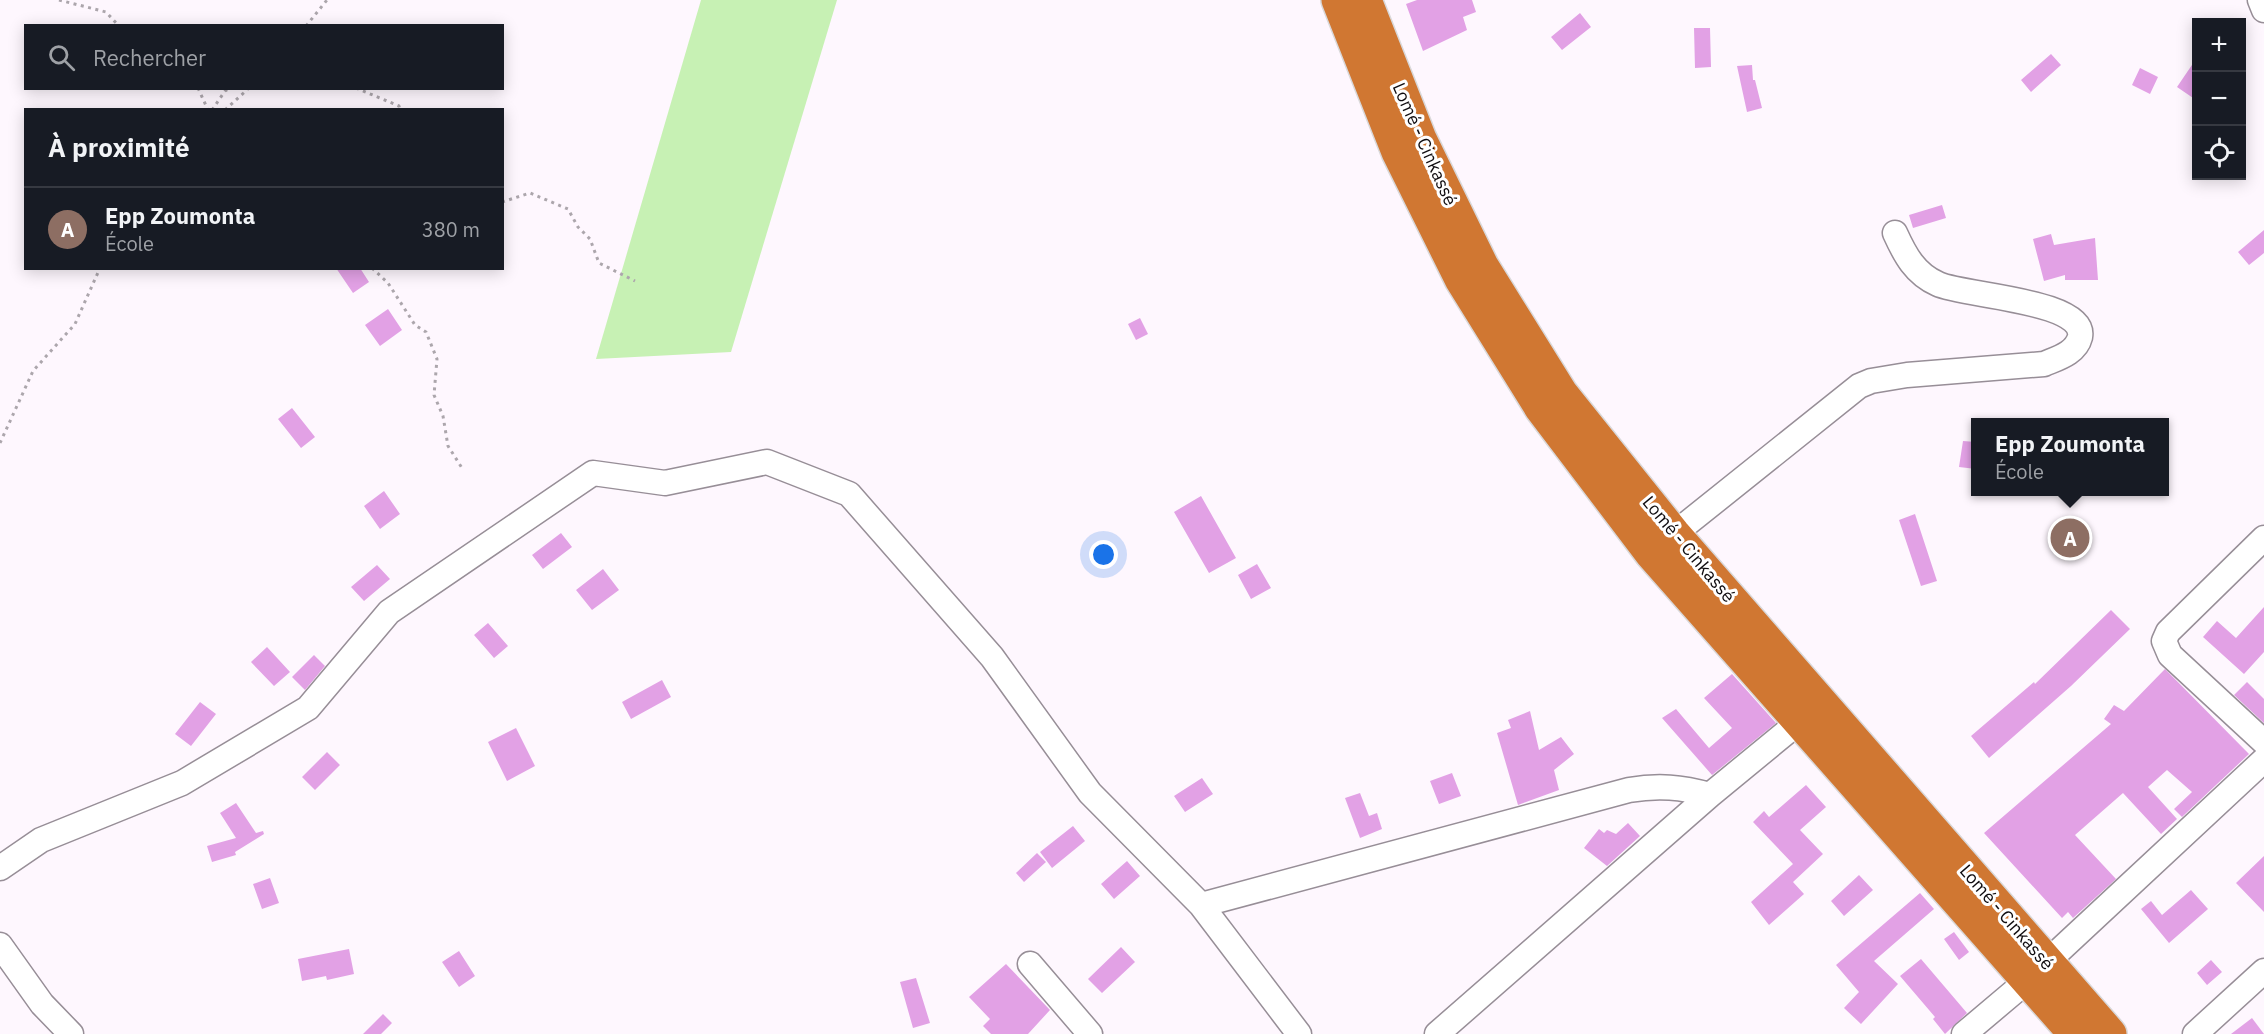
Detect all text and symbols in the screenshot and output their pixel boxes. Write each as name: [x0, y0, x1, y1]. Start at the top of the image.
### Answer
map controls: [2192, 18, 2246, 180]
button: +: [2192, 18, 2246, 72]
search box: [24, 24, 504, 90]
icon: search: [45, 41, 78, 74]
text: Rechercher: [93, 43, 206, 72]
button: −: [2192, 72, 2246, 126]
street label: Lomé - Cinkassé: [1388, 79, 1462, 209]
button: locate: [2192, 126, 2246, 180]
text: À proximité: [48, 130, 190, 164]
text: Epp Zoumonta: [105, 201, 255, 230]
text: A: [61, 216, 74, 243]
text: 380 m: [422, 216, 480, 243]
text: École: [105, 230, 154, 257]
popup: [1971, 418, 2169, 496]
text: Epp Zoumonta: [1995, 429, 2145, 458]
text: École: [1995, 458, 2044, 485]
street label: Lomé - Cinkassé: [1638, 491, 1740, 607]
pin: A: [2050, 516, 2090, 560]
your location: [1089, 540, 1118, 569]
street label: Lomé - Cinkassé: [1955, 859, 2059, 975]

